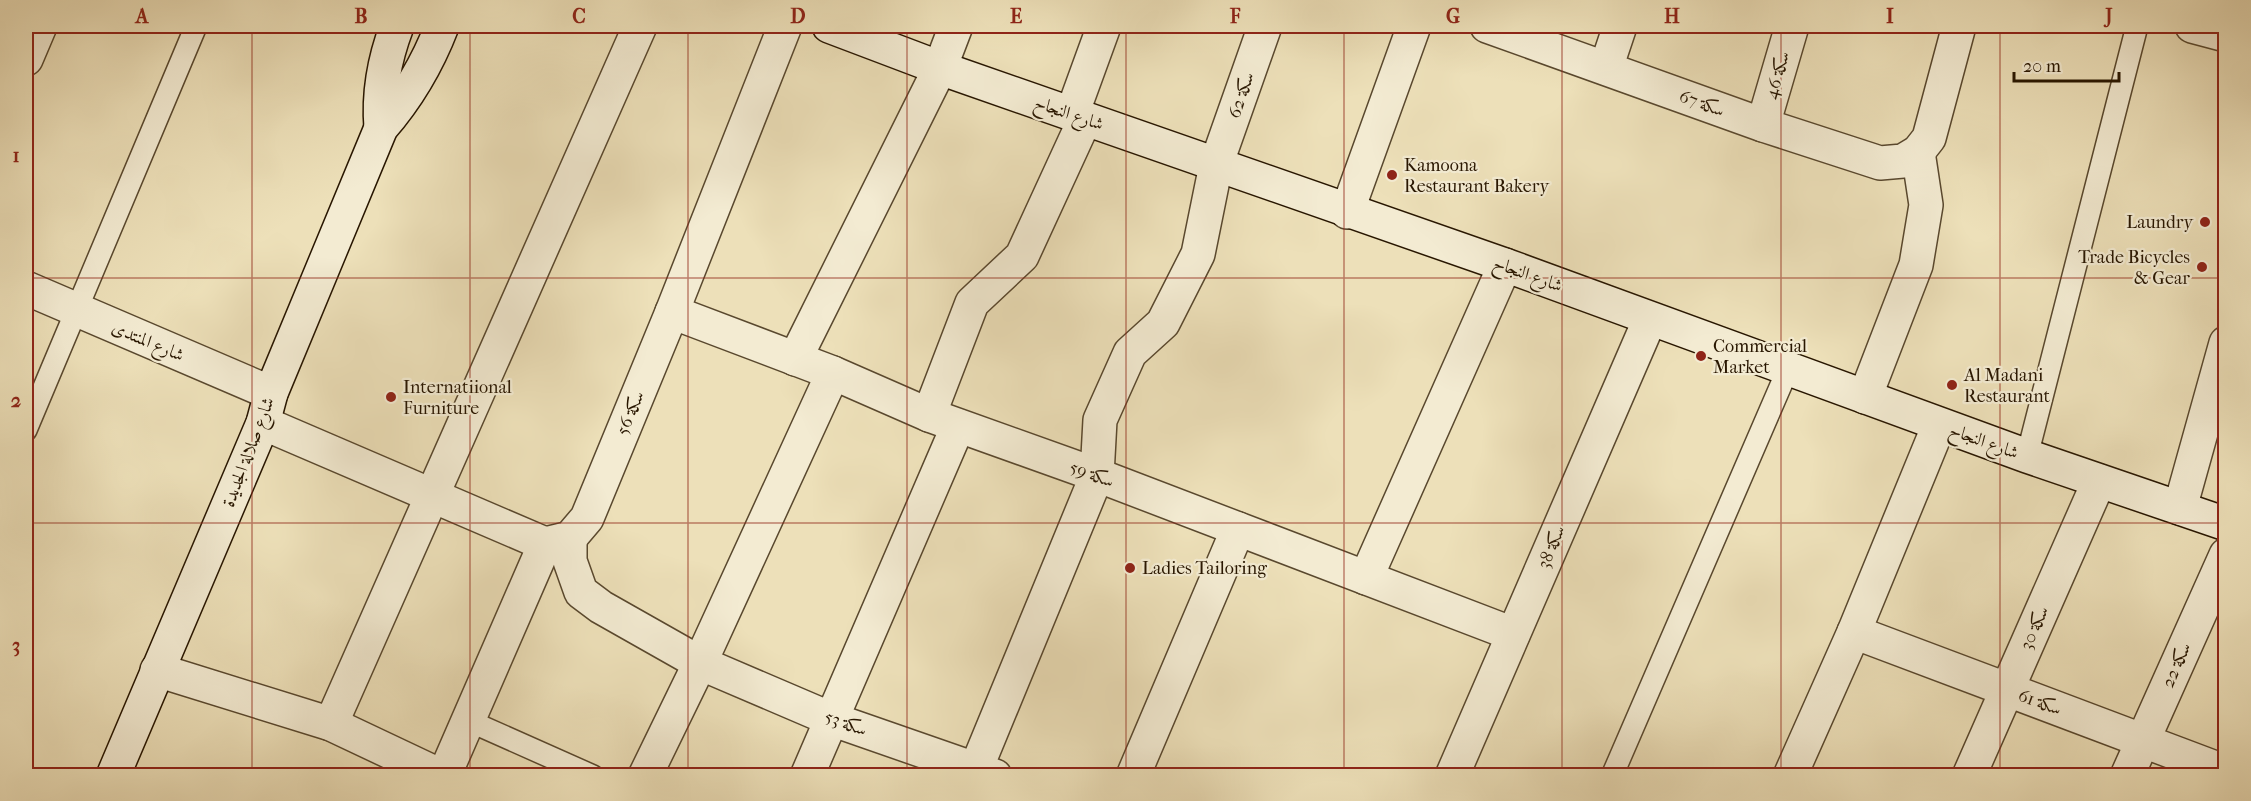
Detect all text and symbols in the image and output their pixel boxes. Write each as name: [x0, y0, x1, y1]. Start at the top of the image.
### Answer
text: A: [134, 5, 150, 28]
text: B: [354, 5, 368, 28]
text: C: [572, 5, 586, 28]
text: D: [790, 5, 806, 28]
text: E: [1010, 5, 1022, 28]
text: F: [1229, 5, 1241, 28]
text: G: [1446, 5, 1460, 28]
text: H: [1664, 5, 1680, 28]
text: I: [1886, 5, 1894, 28]
text: J: [2103, 5, 2113, 28]
scale bar: [2014, 45, 2119, 83]
street label: سكة 46: [1761, 49, 1794, 102]
text: 20 m: [2023, 56, 2061, 77]
street label: سكة 62: [1224, 69, 1259, 121]
street label: سكة 67: [1676, 86, 1727, 121]
street label: شارع النجاح: [1030, 92, 1106, 140]
text: 1: [12, 144, 20, 167]
place label: Kamoona Restaurant Bakery: [1404, 155, 1550, 197]
marker: Kamoona Restaurant Bakery: [1385, 168, 1399, 182]
place label: Laundry: [2126, 212, 2194, 233]
marker: Laundry: [2198, 215, 2212, 229]
place label: Trade Bicycles & Gear: [2078, 247, 2190, 289]
street label: شارع النجاح: [1489, 252, 1565, 301]
marker: Trade Bicycles & Gear: [2195, 260, 2209, 274]
street label: شارع المنتدى: [107, 317, 187, 370]
place label: Commercial Market: [1713, 336, 1807, 378]
marker: Commercial Market: [1694, 349, 1708, 363]
place label: Al Madani Restaurant: [1963, 365, 2051, 407]
place label: Internatiional Furniture: [403, 377, 512, 419]
marker: Al Madani Restaurant: [1945, 378, 1959, 392]
street label: سكة 56: [612, 388, 649, 438]
text: 2: [11, 389, 21, 412]
marker: Internatiional Furniture: [384, 390, 398, 404]
street label: شارع صلالة الجديدة: [218, 394, 283, 511]
street label: شارع النجاح: [1945, 419, 2021, 468]
street label: سكة 59: [1067, 457, 1117, 492]
street label: سكة 38: [1533, 522, 1570, 572]
place label: Ladies Tailoring: [1142, 558, 1267, 579]
marker: Ladies Tailoring: [1123, 561, 1137, 575]
street label: سكة 30: [2016, 603, 2053, 653]
text: 3: [12, 634, 20, 657]
street label: سكة 22: [2157, 639, 2196, 691]
street label: سكة 61: [2015, 685, 2064, 720]
street label: سكة 53: [822, 706, 870, 741]

